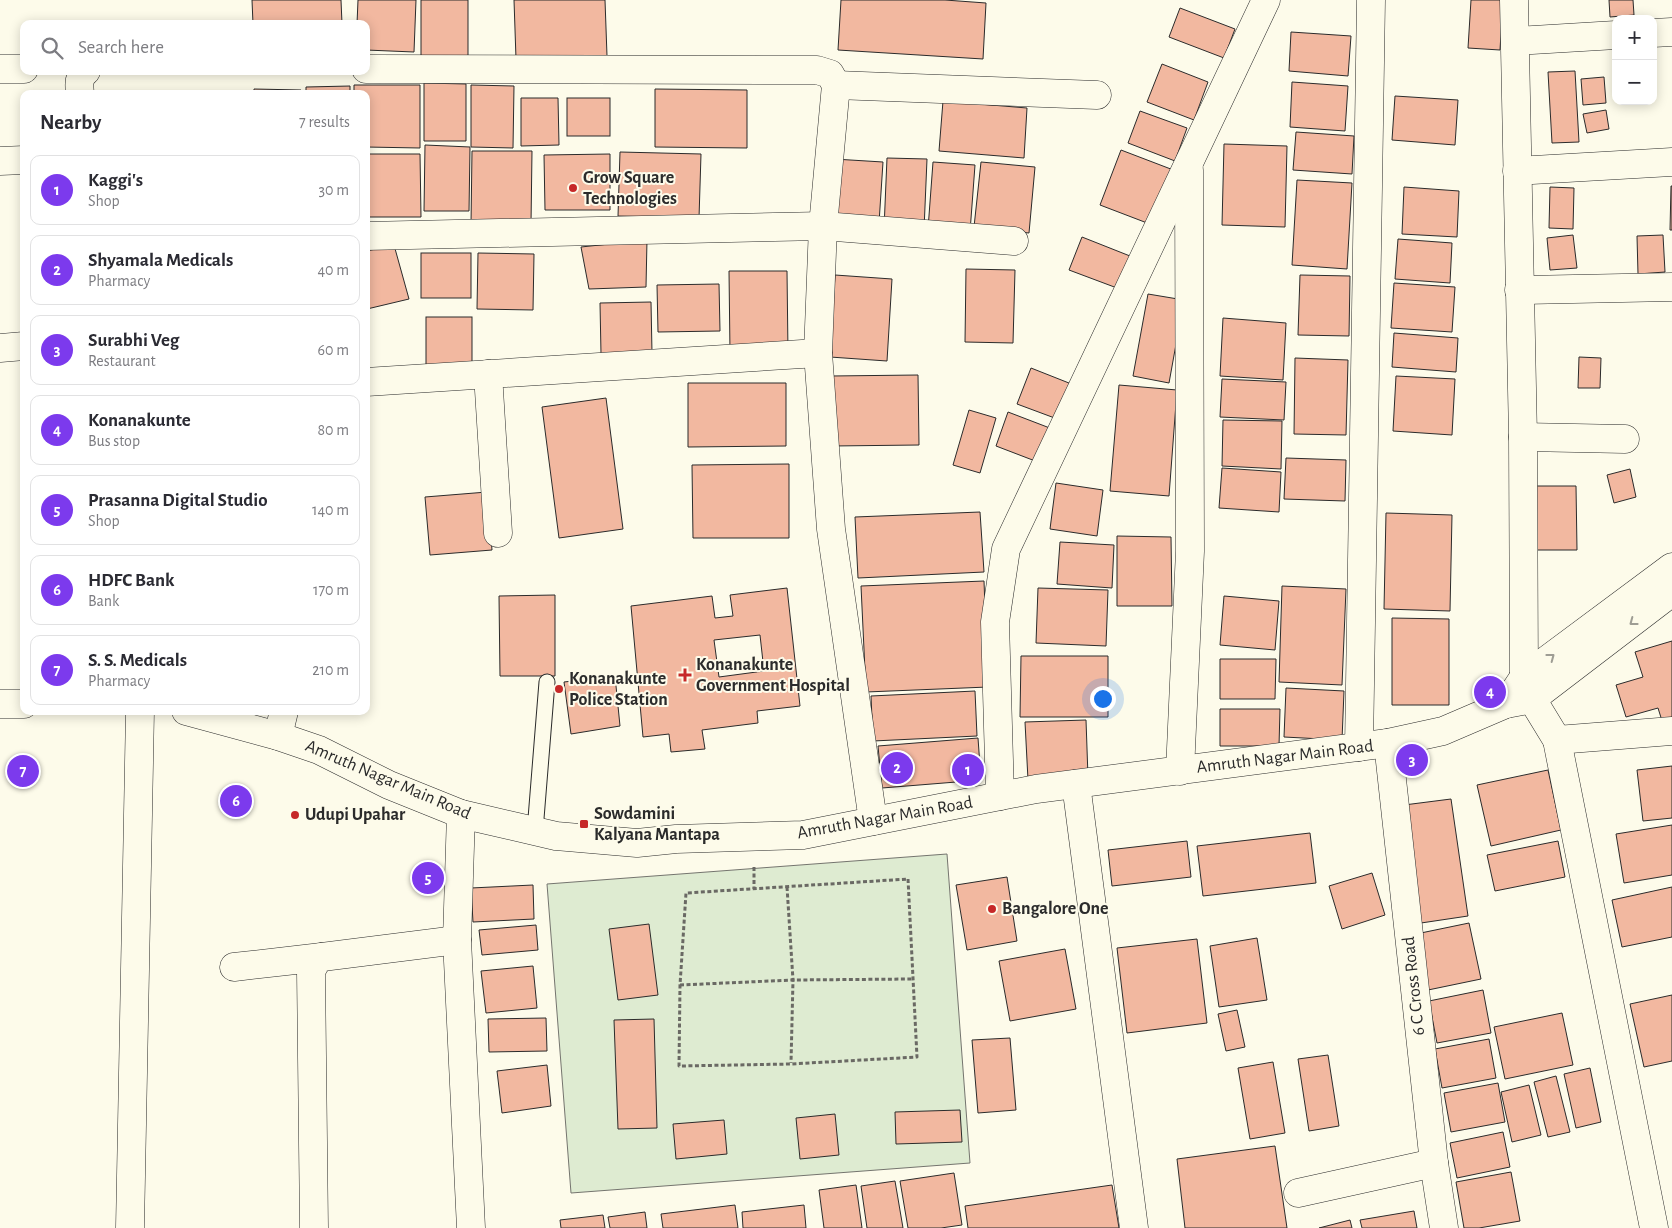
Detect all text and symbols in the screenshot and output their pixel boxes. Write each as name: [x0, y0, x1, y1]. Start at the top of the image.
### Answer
map controls: [1612, 15, 1657, 105]
button: +: [1612, 15, 1657, 60]
search box: [20, 20, 370, 75]
icon: search: [38, 34, 66, 62]
text: Search here: [78, 38, 164, 57]
button: −: [1612, 60, 1657, 105]
text: Nearby: [40, 112, 101, 133]
text: 7 results: [299, 114, 350, 130]
place label: Grow Square Technologies: [583, 169, 677, 208]
text: Kaggi's: [88, 171, 143, 190]
text: 1: [54, 182, 60, 198]
text: 30 m: [319, 182, 349, 198]
marker: Grow Square Technologies: [567, 182, 579, 194]
text: Shop: [88, 193, 120, 209]
text: Shyamala Medicals: [88, 251, 233, 270]
text: 2: [53, 262, 61, 278]
text: 40 m: [317, 262, 349, 278]
text: Pharmacy: [88, 273, 150, 289]
text: Surabhi Veg: [88, 331, 179, 350]
text: 3: [54, 342, 60, 358]
text: 60 m: [318, 342, 349, 358]
text: Restaurant: [88, 353, 156, 369]
text: Konanakunte: [88, 411, 191, 430]
text: 4: [53, 422, 61, 438]
text: 80 m: [318, 422, 349, 438]
text: Bus stop: [88, 433, 140, 449]
text: Prasanna Digital Studio: [88, 491, 268, 510]
text: 5: [54, 502, 60, 518]
text: 140 m: [312, 502, 349, 518]
text: Shop: [88, 513, 120, 529]
text: HDFC Bank: [88, 571, 174, 590]
text: 6: [53, 582, 61, 598]
text: 170 m: [313, 582, 349, 598]
text: Bank: [88, 593, 119, 609]
one-way arrow: [1629, 616, 1639, 625]
text: S. S. Medicals: [88, 651, 187, 670]
one-way arrow: [1545, 654, 1555, 663]
place label: Konanakunte Government Hospital: [696, 656, 850, 695]
text: 7: [54, 662, 60, 678]
text: 210 m: [312, 662, 349, 678]
marker: Konanakunte Government Hospital: [678, 668, 692, 682]
place label: Konanakunte Police Station: [569, 670, 668, 709]
text: Pharmacy: [88, 673, 150, 689]
pin: 4: [1474, 673, 1506, 711]
marker: Konanakunte Police Station: [553, 683, 565, 695]
your location: [1090, 686, 1116, 712]
street label: Amruth Nagar Main Road: [303, 737, 473, 823]
street label: Amruth Nagar Main Road: [1196, 737, 1374, 777]
pin: 3: [1396, 741, 1428, 779]
pin: 2: [881, 749, 913, 787]
pin: 1: [952, 751, 984, 789]
pin: 7: [7, 752, 39, 790]
pin: 6: [220, 782, 252, 820]
street label: Amruth Nagar Main Road: [796, 794, 974, 842]
place label: Sowdamini Kalyana Mantapa: [594, 805, 720, 844]
place label: Udupi Upahar: [305, 806, 406, 824]
marker: Udupi Upahar: [289, 809, 301, 821]
marker: Sowdamini Kalyana Mantapa: [578, 818, 590, 830]
pin: 5: [412, 859, 444, 897]
place label: Bangalore One: [1002, 900, 1108, 918]
marker: Bangalore One: [986, 903, 998, 915]
street label: 6 C Cross Road: [1400, 936, 1428, 1036]

